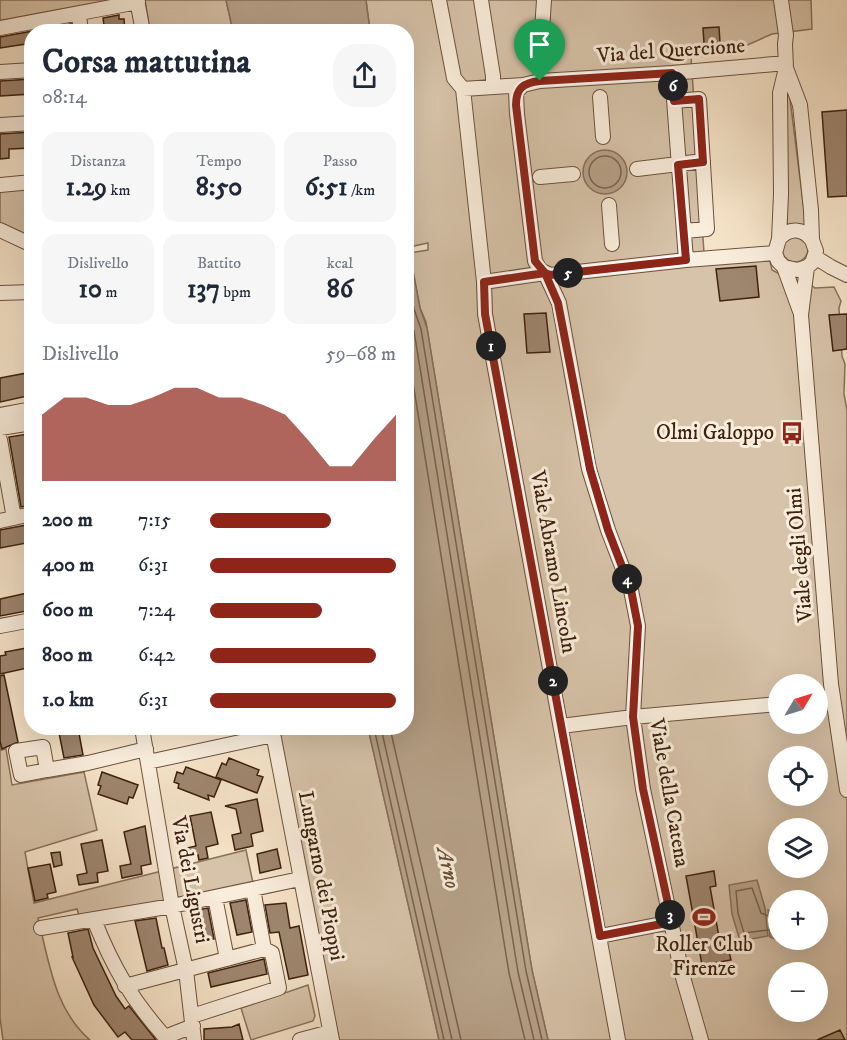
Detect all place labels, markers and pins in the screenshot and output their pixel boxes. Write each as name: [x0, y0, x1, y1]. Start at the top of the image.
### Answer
pin: [514, 19, 565, 81]
pin: 6: [658, 71, 688, 101]
pin: 5: [553, 258, 583, 288]
pin: 1: [476, 331, 506, 361]
place label: Olmi Galoppo: [656, 420, 774, 446]
bus stop icon: Olmi Galoppo: [779, 420, 805, 446]
pin: 4: [612, 564, 642, 594]
pin: 2: [538, 666, 568, 696]
pin: 3: [655, 900, 685, 930]
sports icon: Roller Club Firenze: [691, 904, 717, 930]
place label: Roller Club Firenze: [655, 932, 753, 982]

